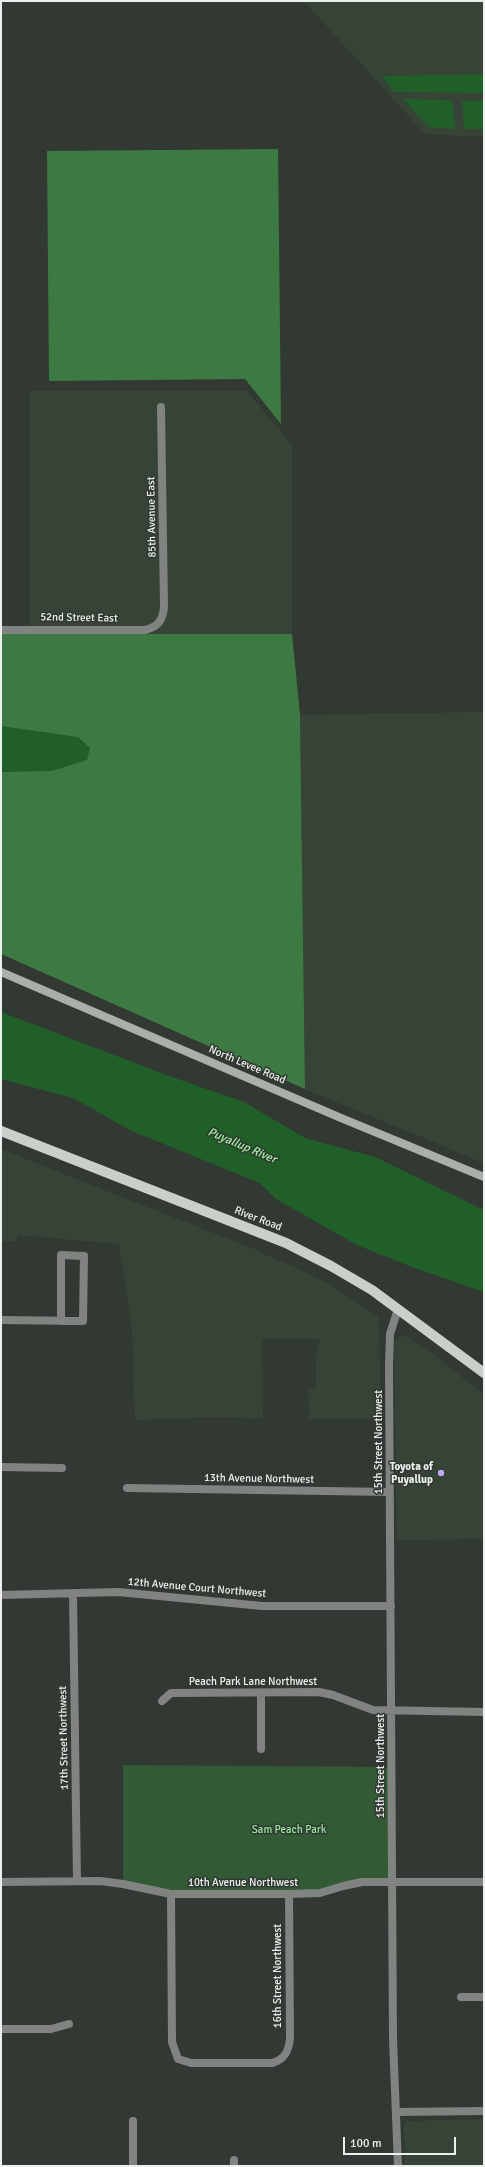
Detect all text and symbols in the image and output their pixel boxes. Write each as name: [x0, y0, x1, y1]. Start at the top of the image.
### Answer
street label: 85th Avenue East: [145, 476, 159, 558]
street label: 52nd Street East: [40, 611, 118, 625]
street label: North Levee Road: [206, 1043, 288, 1087]
water label: Puyallup River: [206, 1125, 278, 1167]
street label: River Road: [232, 1204, 284, 1234]
street label: 15th Street Northwest: [372, 1390, 386, 1494]
place label: Toyota of Puyallup: [390, 1460, 433, 1486]
marker: Toyota of Puyallup: [436, 1468, 446, 1478]
street label: 13th Avenue Northwest: [204, 1471, 314, 1487]
street label: 12th Avenue Court Northwest: [127, 1575, 267, 1601]
street label: Peach Park Lane Northwest: [189, 1675, 317, 1689]
street label: 17th Street Northwest: [56, 1686, 72, 1790]
street label: 15th Street Northwest: [374, 1714, 388, 1818]
park label: Sam Peach Park: [252, 1823, 326, 1837]
street label: 10th Avenue Northwest: [188, 1876, 298, 1890]
street label: 16th Street Northwest: [271, 1924, 285, 2028]
scale bar: [345, 2129, 458, 2155]
text: 100 m: [350, 2136, 382, 2151]

